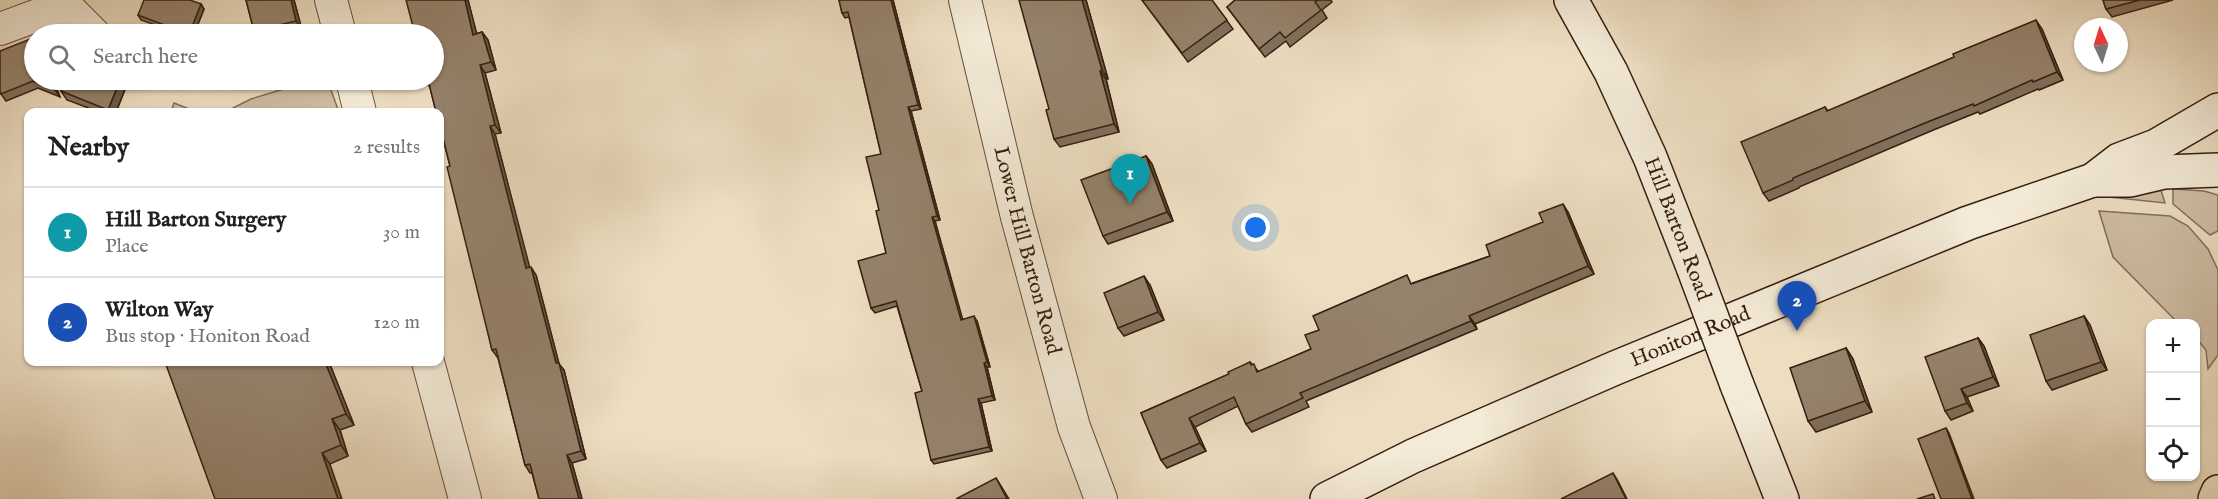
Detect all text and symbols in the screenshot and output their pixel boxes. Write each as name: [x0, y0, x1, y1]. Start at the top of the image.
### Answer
north arrow: [2074, 18, 2128, 72]
search box: [24, 24, 444, 90]
icon: search: [45, 41, 78, 74]
text: Search here: [93, 43, 198, 71]
text: Nearby: [48, 131, 129, 164]
text: 2 results: [353, 135, 420, 160]
street label: Lower Hill Barton Road: [987, 144, 1067, 358]
street label: Hill Barton Road: [1637, 153, 1717, 306]
pin: 1: [1110, 154, 1150, 204]
text: Hill Barton Surgery: [105, 206, 286, 234]
your location: [1241, 213, 1270, 242]
text: 1: [64, 220, 71, 245]
text: 30 m: [383, 220, 420, 245]
text: Place: [105, 234, 148, 259]
pin: 2: [1778, 282, 1816, 331]
text: Wilton Way: [105, 296, 213, 324]
street label: Honiton Road: [1626, 300, 1755, 374]
text: 2: [63, 310, 72, 335]
text: 120 m: [374, 310, 420, 335]
map controls: [2146, 319, 2200, 481]
button: +: [2146, 319, 2200, 373]
text: Bus stop · Honiton Road: [105, 324, 310, 349]
button: −: [2146, 373, 2200, 427]
button: locate: [2146, 427, 2200, 481]

